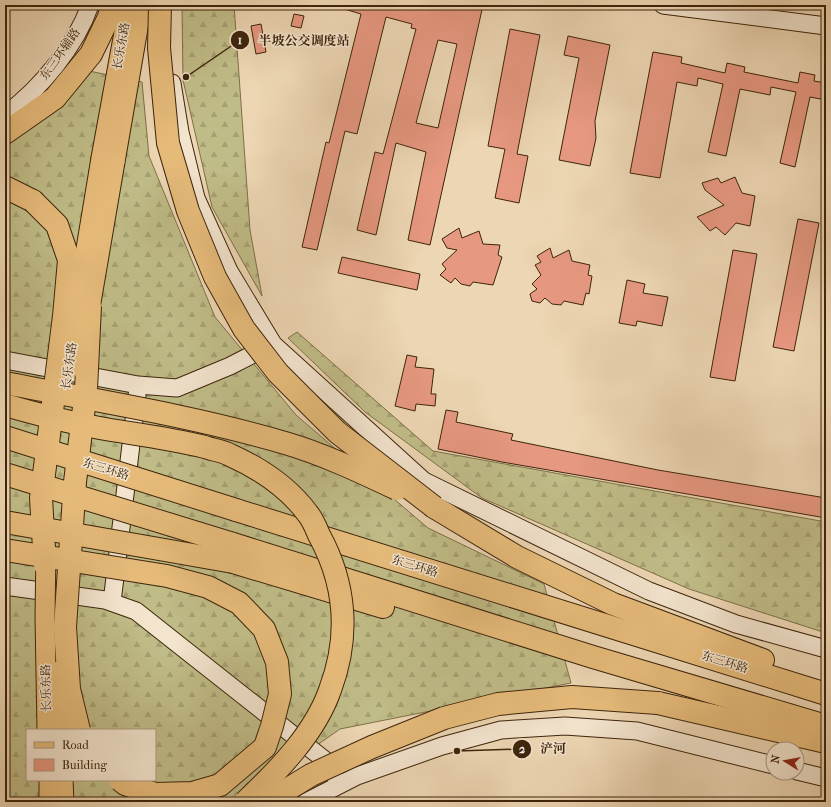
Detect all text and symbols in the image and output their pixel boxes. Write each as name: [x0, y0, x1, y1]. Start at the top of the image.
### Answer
street label: 长乐东路: [110, 21, 132, 71]
street label: 东三环辅路: [37, 25, 83, 83]
callout: 半坡公交调度站: [230, 28, 357, 53]
text: 1: [238, 33, 242, 47]
text: 半坡公交调度站: [258, 33, 350, 48]
street label: 长乐东路: [59, 341, 79, 391]
street label: 东三环路: [81, 455, 131, 483]
street label: 东三环路: [390, 552, 440, 580]
street label: 东三环路: [700, 648, 750, 676]
street label: 长乐东路: [39, 664, 53, 712]
legend: [26, 729, 156, 781]
callout: 浐河: [512, 736, 574, 761]
text: Road: [62, 738, 89, 752]
text: 浐河: [540, 741, 566, 756]
north arrow: [765, 741, 805, 781]
text: 2: [519, 742, 526, 756]
text: N: [768, 753, 783, 765]
text: Building: [62, 758, 107, 772]

